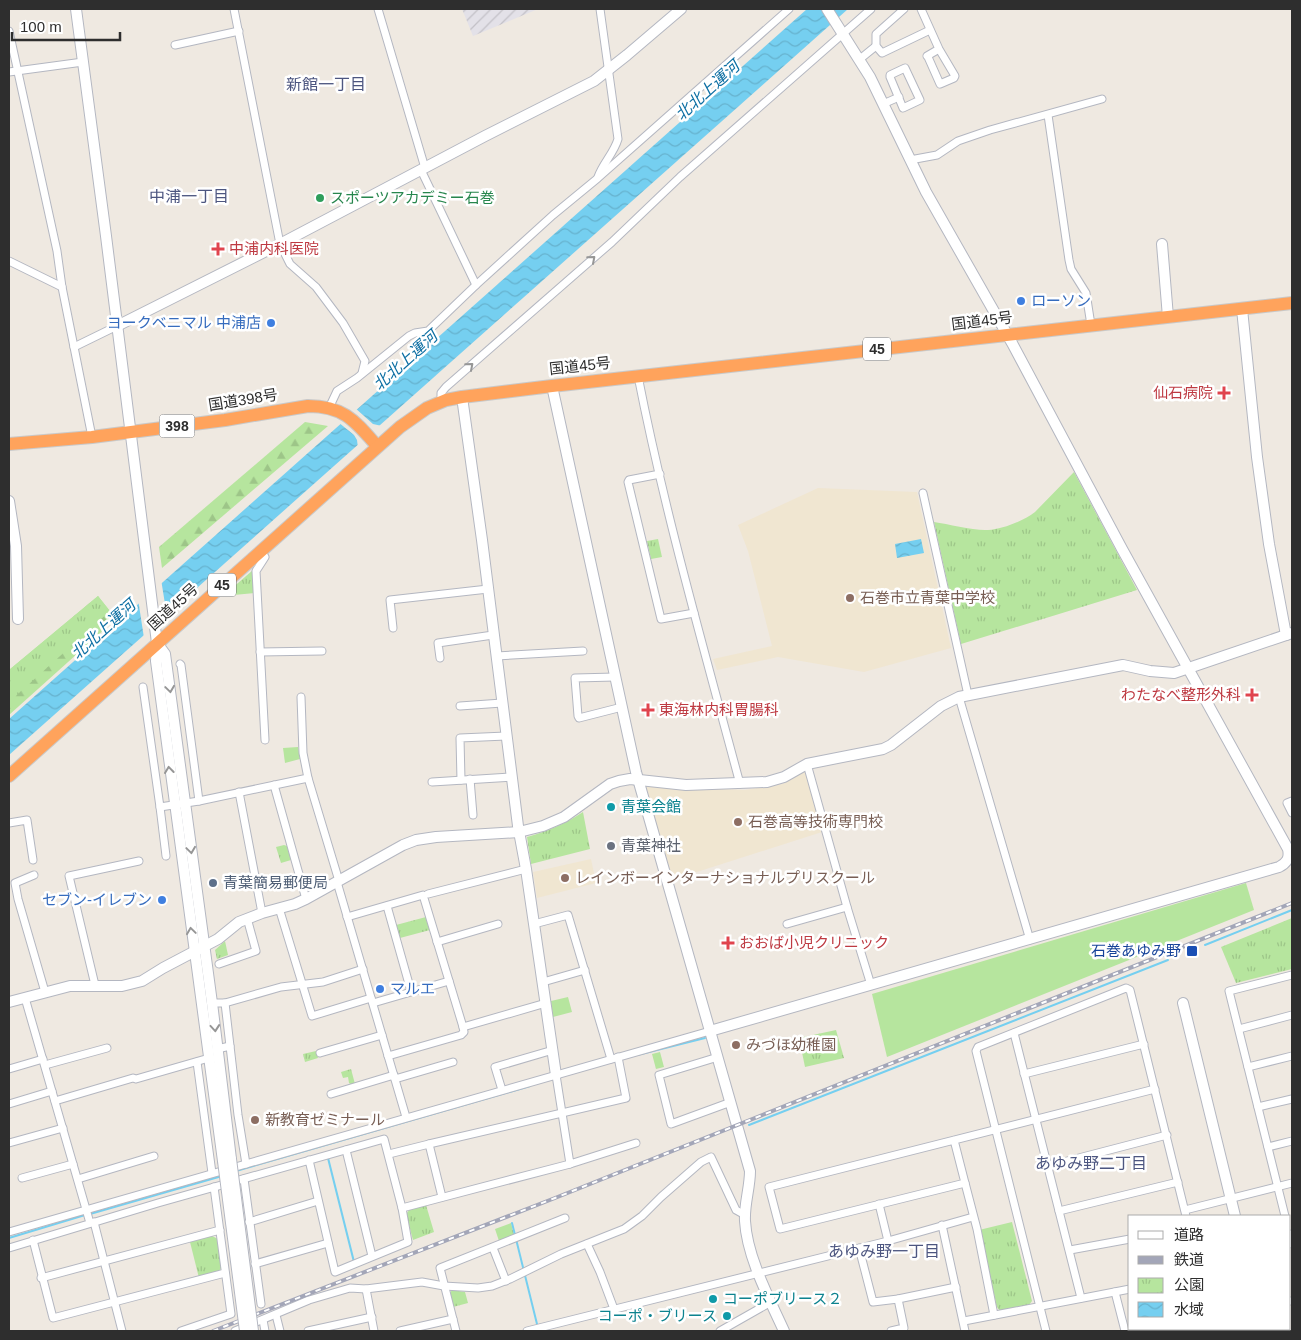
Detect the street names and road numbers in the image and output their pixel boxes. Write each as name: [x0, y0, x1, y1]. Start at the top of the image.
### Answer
street label: 国道45号: [950, 308, 1014, 333]
road number: 45: [863, 338, 891, 360]
street label: 国道45号: [548, 354, 612, 377]
street label: 国道398号: [207, 386, 279, 413]
road number: 398: [160, 414, 194, 438]
road number: 45: [208, 574, 236, 596]
street label: 国道45号: [144, 580, 201, 634]

